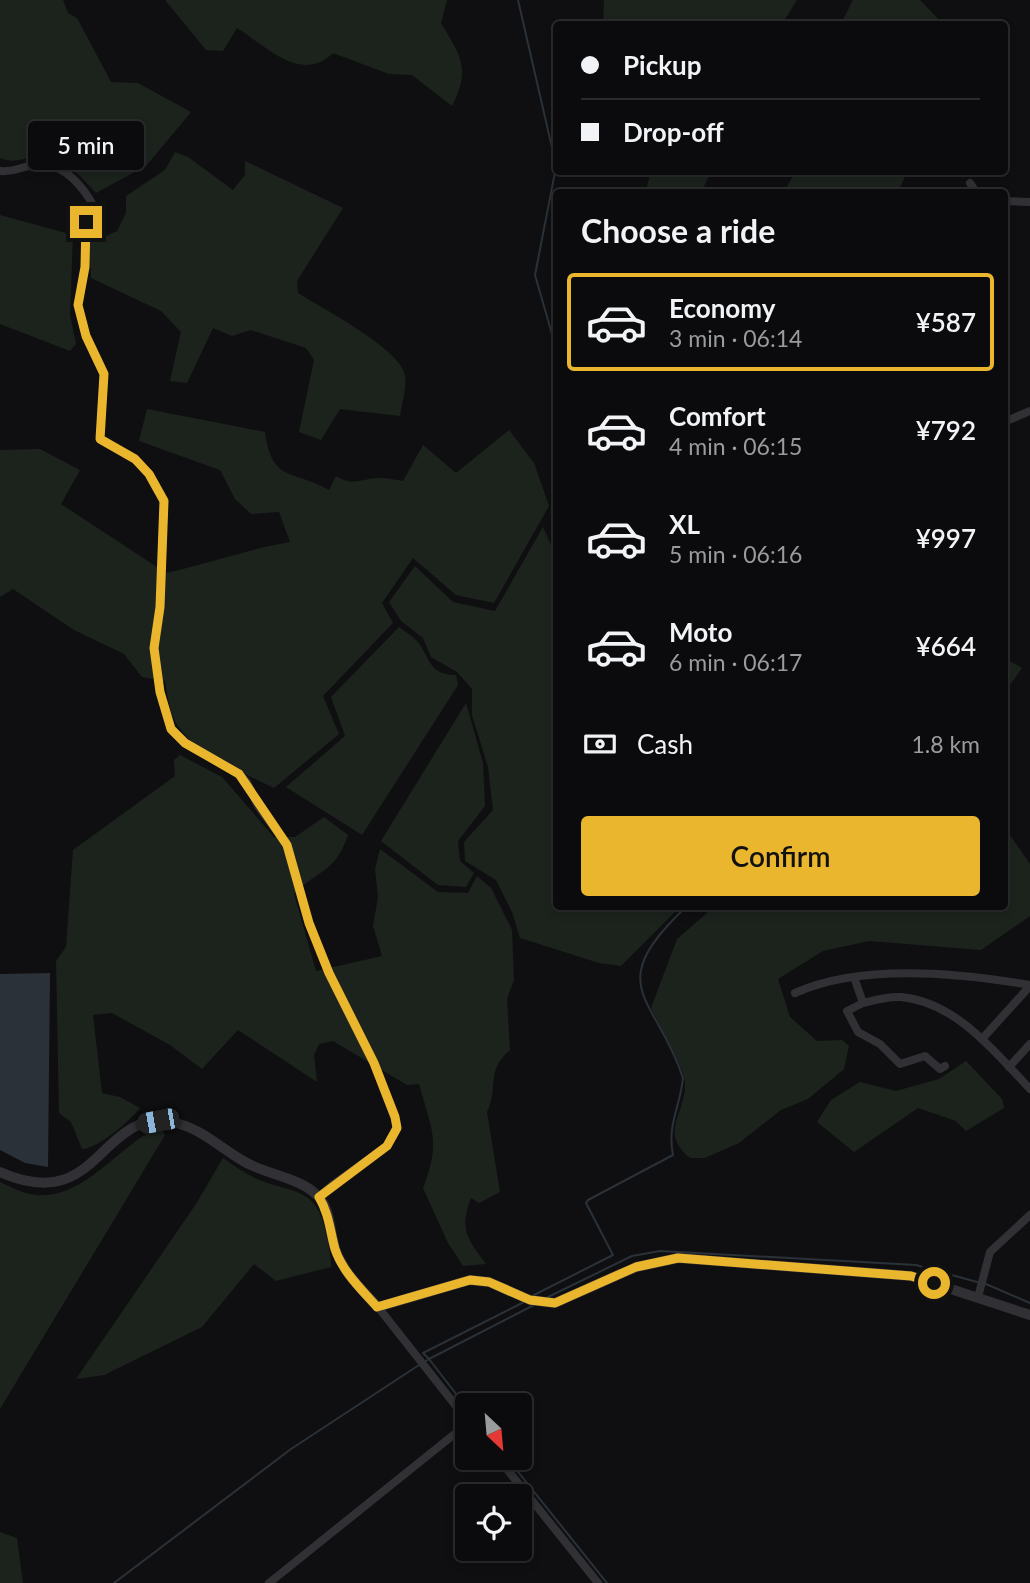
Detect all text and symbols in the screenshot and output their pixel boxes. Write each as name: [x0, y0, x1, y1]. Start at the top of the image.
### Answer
text: Pickup: [623, 49, 702, 81]
text: Drop-off: [623, 116, 724, 148]
callout: 5 min: [28, 120, 144, 170]
text: 5 min: [58, 131, 114, 159]
route end: [70, 206, 102, 238]
text: Choose a ride: [581, 211, 775, 250]
icon: car: [585, 291, 648, 354]
text: Economy: [669, 292, 775, 324]
text: ¥587: [916, 306, 976, 338]
text: 3 min · 06:14: [669, 324, 802, 352]
icon: car: [585, 399, 648, 462]
text: Comfort: [669, 400, 766, 432]
text: ¥792: [916, 414, 976, 446]
text: 4 min · 06:15: [669, 432, 802, 460]
icon: car: [585, 507, 648, 570]
text: XL: [669, 508, 700, 540]
text: ¥997: [916, 522, 976, 554]
text: 5 min · 06:16: [669, 540, 802, 568]
icon: car: [585, 615, 648, 678]
text: Moto: [669, 616, 732, 648]
text: ¥664: [916, 630, 976, 662]
text: 6 min · 06:17: [669, 648, 802, 676]
icon: cash: [581, 725, 619, 763]
text: Cash: [637, 728, 693, 760]
text: 1.8 km: [911, 730, 980, 758]
button: Confirm: [581, 816, 980, 896]
car: [136, 1107, 181, 1135]
route start: [918, 1267, 950, 1299]
north arrow: [455, 1393, 532, 1470]
map controls: [455, 1393, 532, 1561]
button: locate: [455, 1484, 532, 1561]

